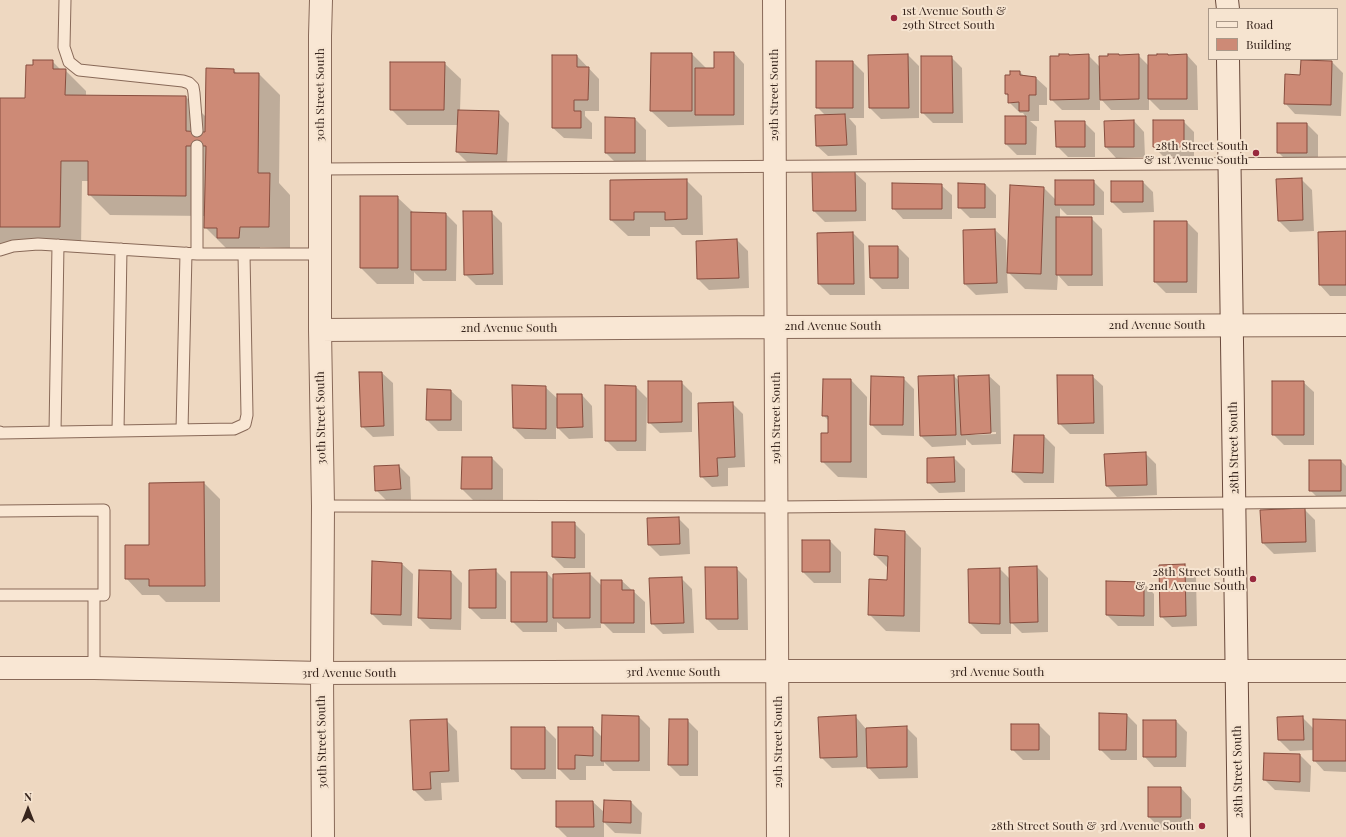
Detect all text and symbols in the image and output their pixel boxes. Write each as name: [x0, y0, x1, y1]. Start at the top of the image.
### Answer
place label: 1st Avenue South & 29th Street South: [902, 4, 1006, 32]
legend: [1208, 8, 1338, 60]
marker: 1st Avenue South & 29th Street South: [889, 13, 899, 23]
text: Road: [1246, 16, 1273, 32]
text: Building: [1246, 36, 1291, 52]
street label: 30th Street South: [313, 48, 327, 142]
street label: 29th Street South: [767, 49, 781, 141]
place label: 28th Street South & 1st Avenue South: [1144, 139, 1248, 167]
marker: 28th Street South & 1st Avenue South: [1251, 148, 1261, 158]
street label: 2nd Avenue South: [1109, 318, 1205, 332]
street label: 2nd Avenue South: [785, 319, 881, 333]
street label: 2nd Avenue South: [461, 321, 557, 335]
street label: 30th Street South: [313, 371, 329, 465]
street label: 29th Street South: [769, 372, 783, 464]
street label: 28th Street South: [1226, 401, 1242, 495]
place label: 28th Street South & 2nd Avenue South: [1135, 565, 1245, 593]
marker: 28th Street South & 2nd Avenue South: [1248, 574, 1258, 584]
street label: 3rd Avenue South: [626, 665, 720, 679]
street label: 3rd Avenue South: [950, 665, 1044, 679]
street label: 3rd Avenue South: [302, 666, 396, 680]
street label: 30th Street South: [314, 695, 330, 789]
street label: 29th Street South: [771, 696, 785, 788]
street label: 28th Street South: [1230, 725, 1246, 819]
north arrow: [8, 789, 48, 829]
text: N: [24, 789, 32, 804]
place label: 28th Street South & 3rd Avenue South: [991, 819, 1194, 833]
marker: 28th Street South & 3rd Avenue South: [1197, 821, 1207, 831]

